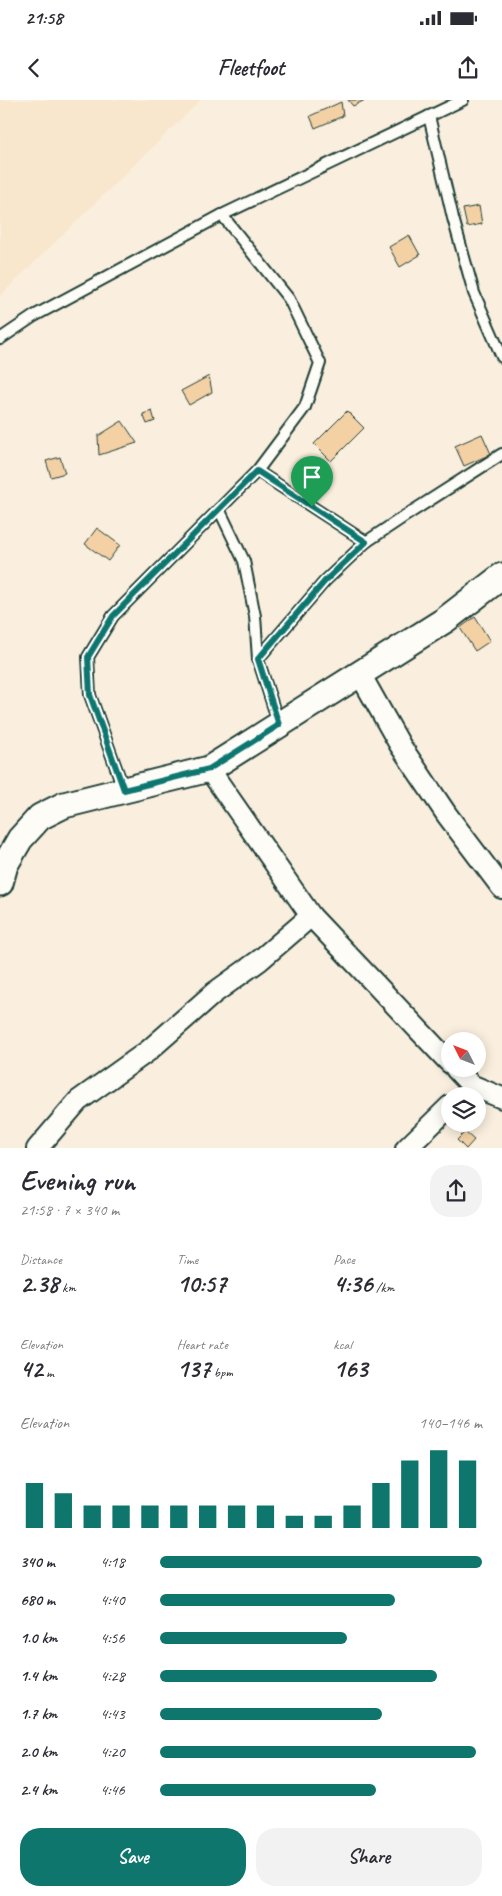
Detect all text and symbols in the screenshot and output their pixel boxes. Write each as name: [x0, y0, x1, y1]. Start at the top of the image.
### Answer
text: 21:58: [25, 6, 63, 30]
icon: back: [20, 54, 48, 82]
text: Fleetfoot: [218, 54, 284, 82]
icon: share: [454, 54, 482, 82]
pin: [291, 456, 333, 507]
icon: arrive: [298, 463, 326, 491]
north arrow: [441, 1032, 486, 1078]
map controls: [441, 1032, 486, 1132]
button: layers: [441, 1087, 486, 1132]
text: Evening run: [20, 1163, 135, 1198]
button: share: [430, 1165, 482, 1217]
text: 21:58 · 7 × 340 m: [20, 1200, 119, 1220]
text: Distance: [20, 1251, 62, 1268]
text: Time: [177, 1251, 198, 1268]
text: Pace: [333, 1251, 355, 1268]
text: 2.38: [20, 1268, 59, 1300]
text: 10:57: [177, 1268, 226, 1300]
text: 4:36: [333, 1268, 373, 1300]
text: km: [59, 1279, 76, 1296]
text: /km: [373, 1279, 394, 1296]
text: Elevation: [20, 1336, 63, 1353]
text: Heart rate: [177, 1336, 228, 1353]
text: kcal: [333, 1336, 352, 1353]
text: 42: [20, 1353, 43, 1385]
text: 137: [177, 1353, 210, 1385]
text: 163: [333, 1353, 368, 1385]
text: m: [43, 1364, 54, 1381]
text: bpm: [210, 1364, 233, 1381]
text: Elevation: [20, 1413, 69, 1433]
text: 140–146 m: [419, 1413, 482, 1433]
text: 340 m: [20, 1552, 55, 1572]
text: 4:18: [100, 1552, 125, 1572]
text: 680 m: [20, 1590, 55, 1610]
text: 4:40: [100, 1590, 125, 1610]
text: 1.0 km: [20, 1628, 57, 1648]
text: 4:56: [100, 1628, 125, 1648]
text: 1.4 km: [20, 1666, 57, 1686]
text: 4:28: [100, 1666, 125, 1686]
text: 1.7 km: [20, 1704, 57, 1724]
text: 4:43: [100, 1704, 125, 1724]
text: 2.0 km: [20, 1742, 57, 1762]
text: 4:20: [100, 1742, 125, 1762]
text: 2.4 km: [20, 1780, 57, 1800]
text: 4:46: [100, 1780, 125, 1800]
button: Save: [20, 1828, 246, 1886]
button: Share: [256, 1828, 482, 1886]

